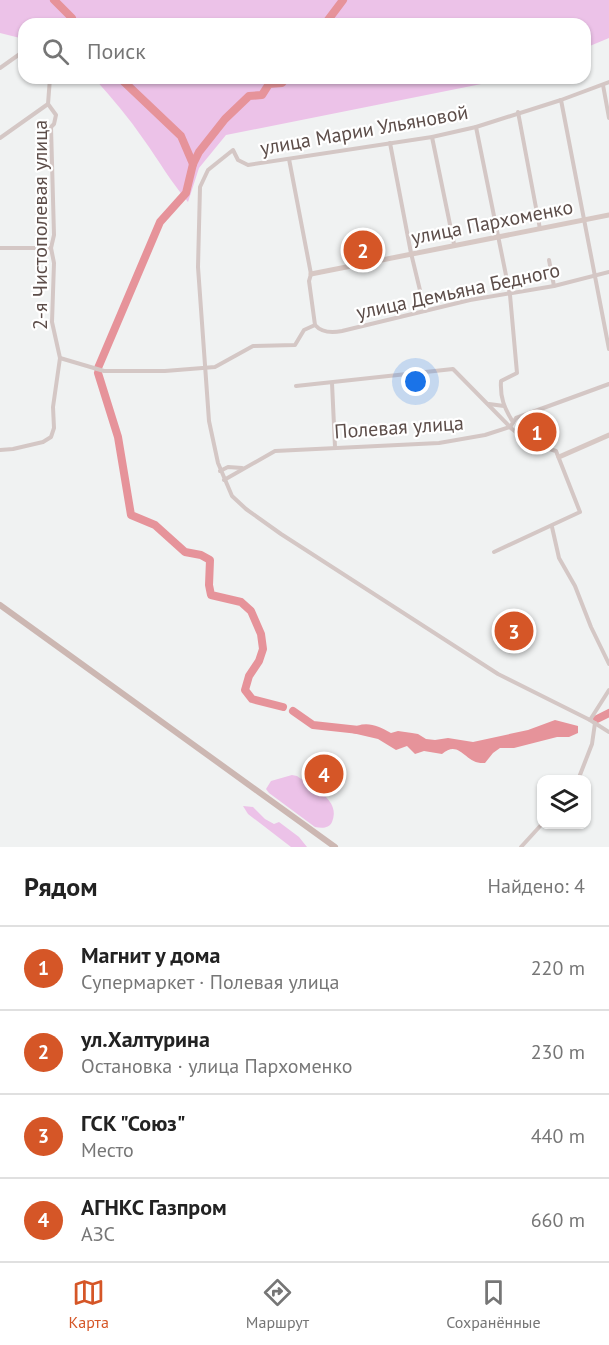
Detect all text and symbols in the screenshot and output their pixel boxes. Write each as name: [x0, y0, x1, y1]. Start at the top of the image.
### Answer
search box: [18, 18, 591, 84]
icon: search: [39, 35, 72, 68]
text: Поиск: [87, 37, 146, 65]
street label: улица Марии Ульяновой: [258, 99, 470, 161]
street label: 2-я Чистополевая улица: [27, 120, 53, 330]
street label: улица Пархоменко: [409, 194, 575, 250]
pin: 2: [344, 228, 382, 272]
street label: улица Демьяна Бедного: [354, 257, 562, 325]
your location: [401, 367, 430, 396]
street label: Полевая улица: [333, 410, 465, 444]
pin: 1: [518, 410, 556, 454]
pin: 3: [494, 608, 534, 654]
pin: 4: [304, 752, 344, 796]
map controls: [537, 775, 591, 829]
button: layers: [537, 775, 591, 829]
text: Рядом: [24, 870, 98, 903]
text: Найдено: 4: [488, 873, 585, 899]
text: Магнит у дома: [81, 941, 220, 969]
text: 1: [38, 955, 49, 981]
text: 220 m: [531, 955, 585, 981]
text: Супермаркет · Полевая улица: [81, 969, 339, 995]
text: ул.Халтурина: [81, 1025, 210, 1053]
text: 2: [38, 1039, 49, 1065]
text: 230 m: [531, 1039, 585, 1065]
text: Остановка · улица Пархоменко: [81, 1053, 352, 1079]
text: ГСК "Союз": [81, 1109, 186, 1137]
text: 3: [38, 1123, 49, 1149]
text: 440 m: [531, 1123, 585, 1149]
text: Место: [81, 1137, 134, 1163]
text: АГНКС Газпром: [81, 1193, 227, 1221]
text: 4: [38, 1207, 49, 1233]
text: 660 m: [531, 1207, 585, 1233]
text: АЗС: [81, 1221, 115, 1247]
tab: Карта: [68, 1276, 109, 1332]
tab: Маршрут: [246, 1276, 309, 1332]
tab: Сохранённые: [446, 1276, 541, 1332]

